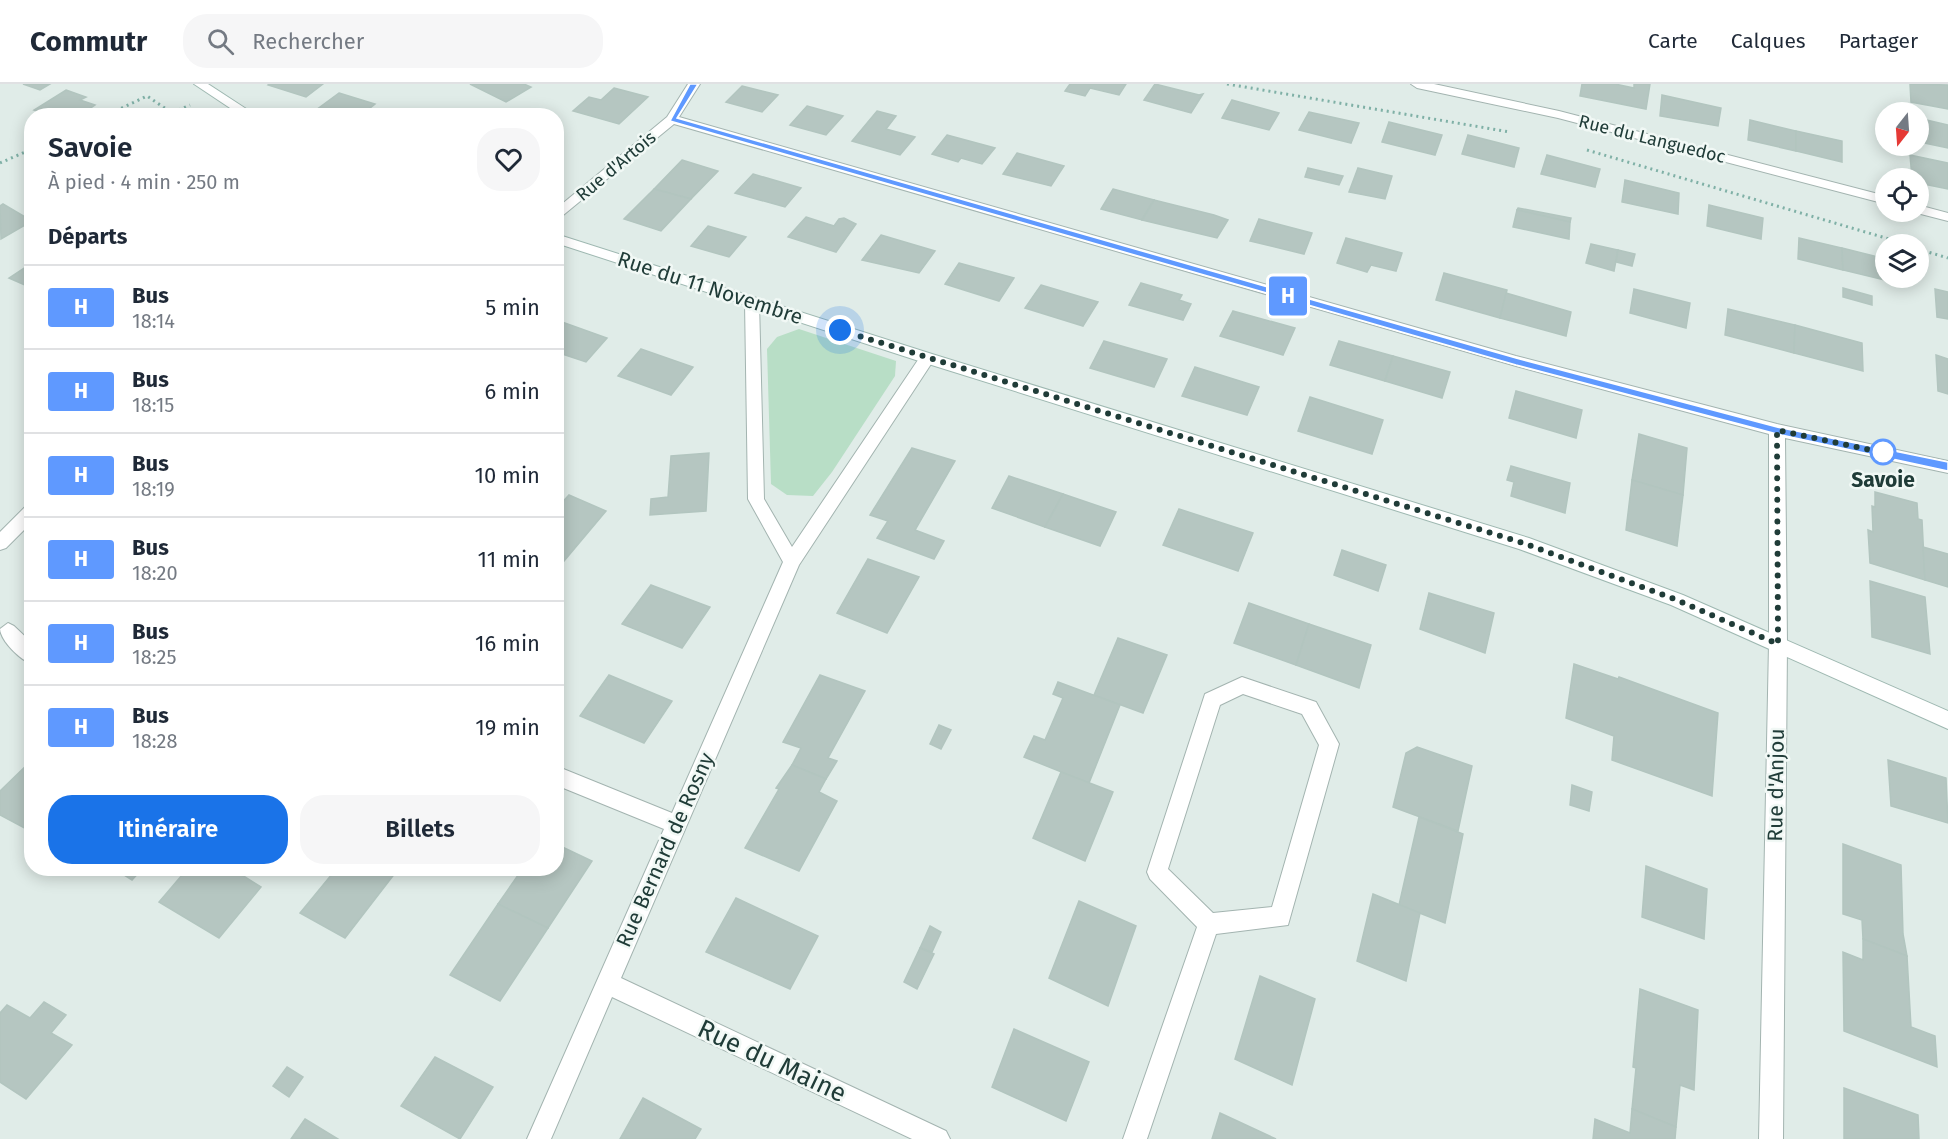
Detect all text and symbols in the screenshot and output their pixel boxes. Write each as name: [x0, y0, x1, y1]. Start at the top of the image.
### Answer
search box: [183, 14, 603, 68]
text: Commutr: [30, 25, 147, 58]
icon: search: [204, 25, 237, 58]
text: Rechercher: [252, 28, 364, 55]
text: Carte: [1648, 28, 1698, 54]
text: Calques: [1731, 28, 1806, 54]
text: Partager: [1839, 28, 1918, 54]
north arrow: [1875, 102, 1929, 156]
map controls: [1875, 102, 1929, 288]
street label: Rue du Languedoc: [1576, 110, 1728, 168]
street label: Rue d'Artois: [572, 126, 660, 206]
button: heart: [477, 128, 540, 191]
text: Savoie: [48, 131, 132, 164]
button: locate: [1875, 168, 1929, 222]
text: À pied · 4 min · 250 m: [48, 170, 240, 194]
text: Départs: [48, 223, 127, 250]
button: layers: [1875, 234, 1929, 288]
street label: Rue du 11 Novembre: [614, 246, 806, 330]
line badge: H: [1268, 276, 1308, 316]
text: Bus: [132, 282, 169, 309]
text: H: [1281, 283, 1295, 309]
text: H: [74, 294, 88, 320]
text: 5 min: [485, 294, 540, 321]
text: 18:14: [132, 309, 175, 333]
your location: [825, 315, 855, 345]
text: Bus: [132, 366, 169, 393]
text: H: [74, 378, 88, 404]
text: 6 min: [484, 378, 540, 405]
text: 18:15: [132, 393, 174, 417]
marker: Savoie: [1870, 439, 1896, 465]
text: Bus: [132, 450, 169, 477]
text: H: [74, 462, 88, 488]
text: 10 min: [474, 462, 540, 489]
place label: Savoie: [1851, 467, 1915, 493]
text: 18:19: [132, 477, 175, 501]
text: Bus: [132, 534, 169, 561]
text: H: [74, 546, 88, 572]
text: 11 min: [477, 546, 540, 573]
text: 18:20: [132, 561, 178, 585]
text: Bus: [132, 618, 169, 645]
text: H: [74, 630, 88, 656]
text: 16 min: [475, 630, 540, 657]
text: 18:25: [132, 645, 176, 669]
text: Bus: [132, 702, 169, 729]
text: H: [74, 714, 88, 740]
text: 19 min: [475, 714, 540, 741]
street label: Rue d'Anjou: [1762, 728, 1790, 842]
text: 18:28: [132, 729, 177, 753]
street label: Rue Bernard de Rosny: [610, 748, 720, 951]
button: Itinéraire: [48, 795, 288, 864]
button: Billets: [300, 795, 540, 864]
street label: Rue du Maine: [693, 1013, 851, 1109]

